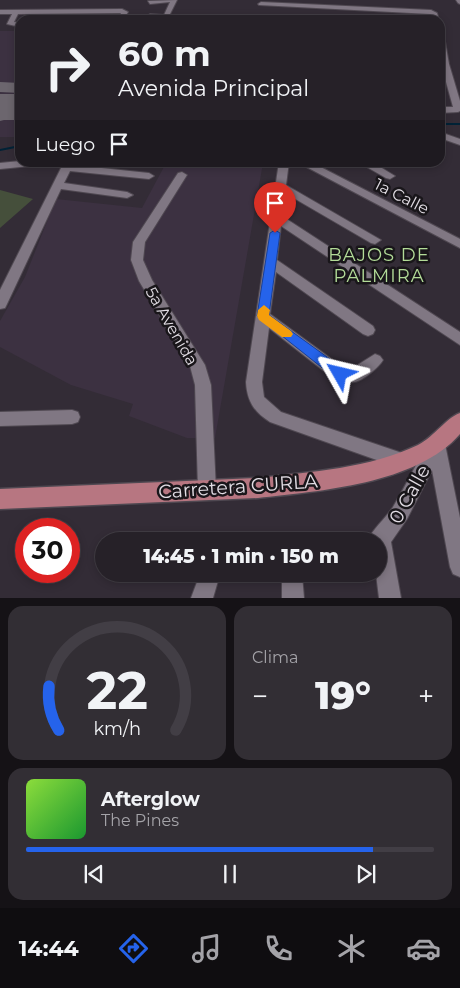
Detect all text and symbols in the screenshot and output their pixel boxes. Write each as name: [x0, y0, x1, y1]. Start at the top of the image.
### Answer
text: 60 m: [118, 32, 211, 75]
icon: right: [35, 35, 100, 100]
text: Avenida Principal: [118, 75, 309, 102]
icon: arrive: [105, 130, 133, 158]
text: Luego: [35, 133, 95, 156]
street label: 1a Calle: [371, 175, 432, 218]
pin: [254, 182, 296, 233]
icon: arrive: [261, 189, 289, 217]
district label: BAJOS DE PALMIRA: [328, 244, 430, 287]
street label: 5a Avenida: [142, 284, 202, 369]
position arrow: [313, 347, 365, 399]
street label: 0 Calle: [384, 461, 435, 528]
street label: Carretera CURLA: [158, 469, 319, 504]
speed limit sign: 30: [15, 518, 80, 583]
text: 14:45 · 1 min · 150 m: [143, 545, 339, 568]
text: Clima: [252, 648, 298, 667]
text: 22: [86, 659, 148, 722]
text: 19°: [315, 672, 371, 719]
text: −: [252, 679, 268, 713]
text: +: [418, 679, 434, 713]
text: km/h: [93, 718, 141, 739]
text: Afterglow: [101, 788, 200, 811]
text: The Pines: [101, 811, 179, 830]
icon: previous: [80, 860, 108, 888]
icon: pause: [216, 860, 244, 888]
icon: next: [352, 860, 380, 888]
icon: directions: [116, 931, 151, 966]
icon: music: [189, 931, 224, 966]
icon: phone: [261, 931, 296, 966]
icon: climate: [334, 931, 369, 966]
icon: car: [406, 931, 441, 966]
text: 14:44: [19, 935, 79, 962]

